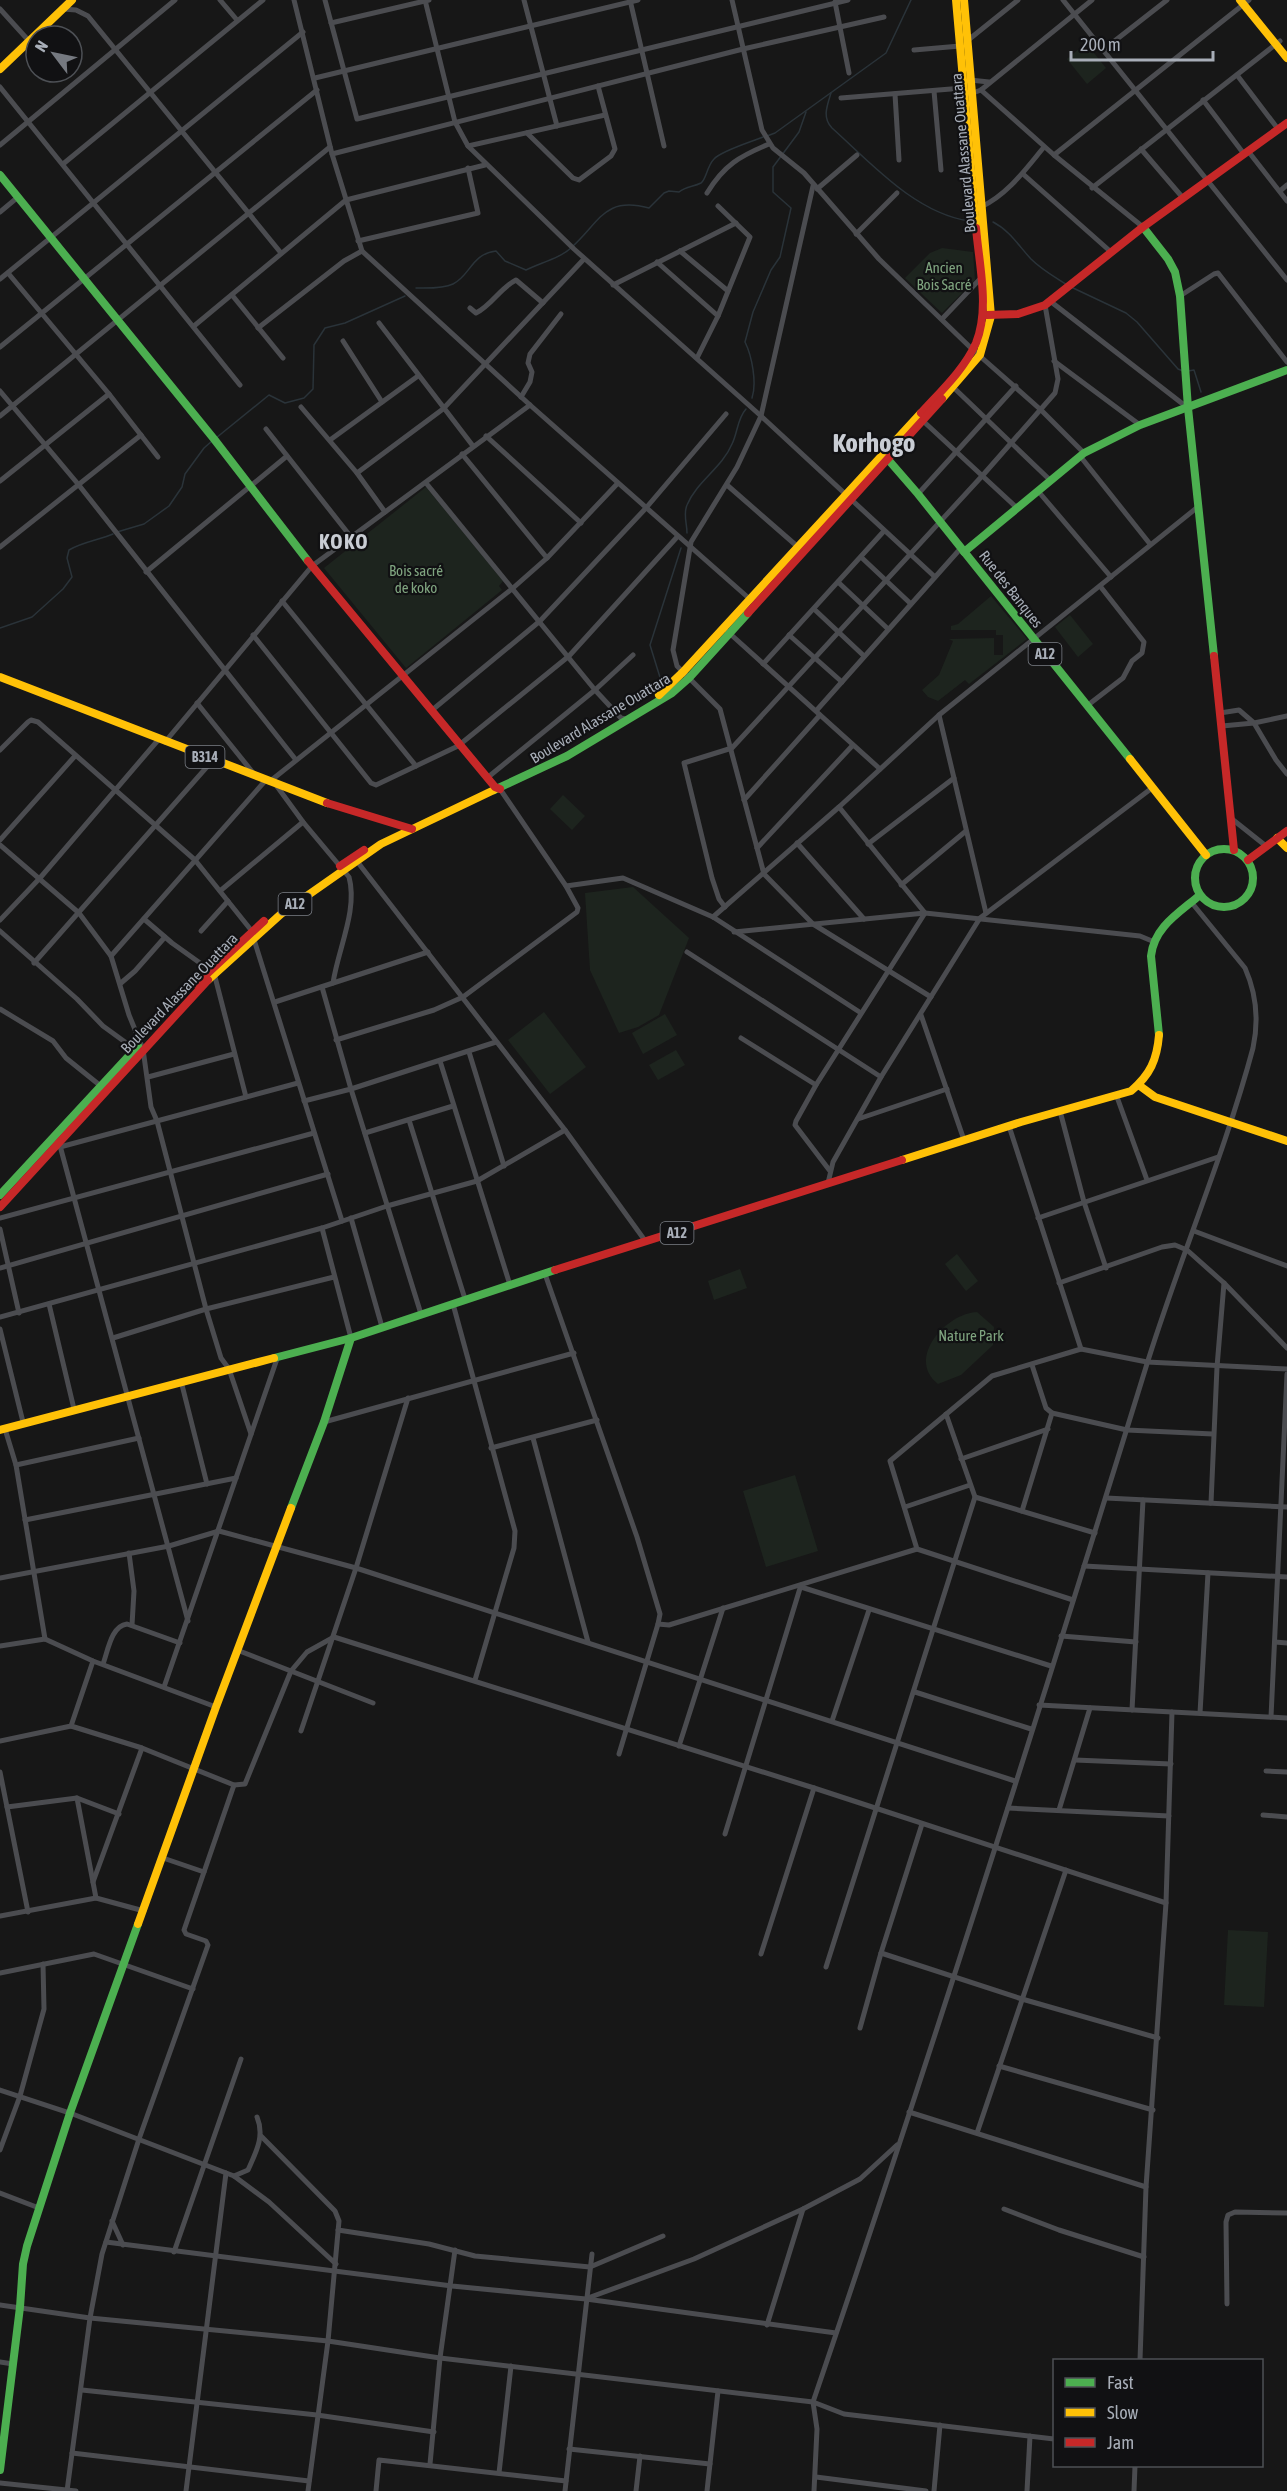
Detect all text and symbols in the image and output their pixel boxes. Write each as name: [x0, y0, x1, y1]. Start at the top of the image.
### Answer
north arrow: [24, 24, 84, 84]
scale bar: [1071, 24, 1214, 62]
text: 200 m: [1080, 34, 1121, 55]
text: N: [31, 37, 51, 55]
street label: Boulevard Alassane Ouattara: [948, 72, 978, 234]
park label: Ancien Bois Sacré: [916, 259, 972, 293]
district label: Korhogo: [833, 427, 915, 458]
district label: KOKO: [319, 529, 369, 553]
street label: Rue des Banques: [976, 547, 1046, 631]
park label: Bois sacré de koko: [389, 562, 443, 596]
road number: A12: [1028, 643, 1062, 665]
street label: Boulevard Alassane Ouattara: [527, 669, 673, 767]
road number: B314: [186, 746, 224, 768]
road number: A12: [278, 893, 312, 915]
street label: Boulevard Alassane Ouattara: [117, 929, 241, 1057]
road number: A12: [660, 1222, 694, 1244]
park label: Nature Park: [938, 1327, 1004, 1344]
legend: [1053, 2359, 1263, 2467]
text: Fast: [1107, 2372, 1134, 2393]
text: Slow: [1107, 2402, 1138, 2423]
text: Jam: [1107, 2432, 1134, 2453]

